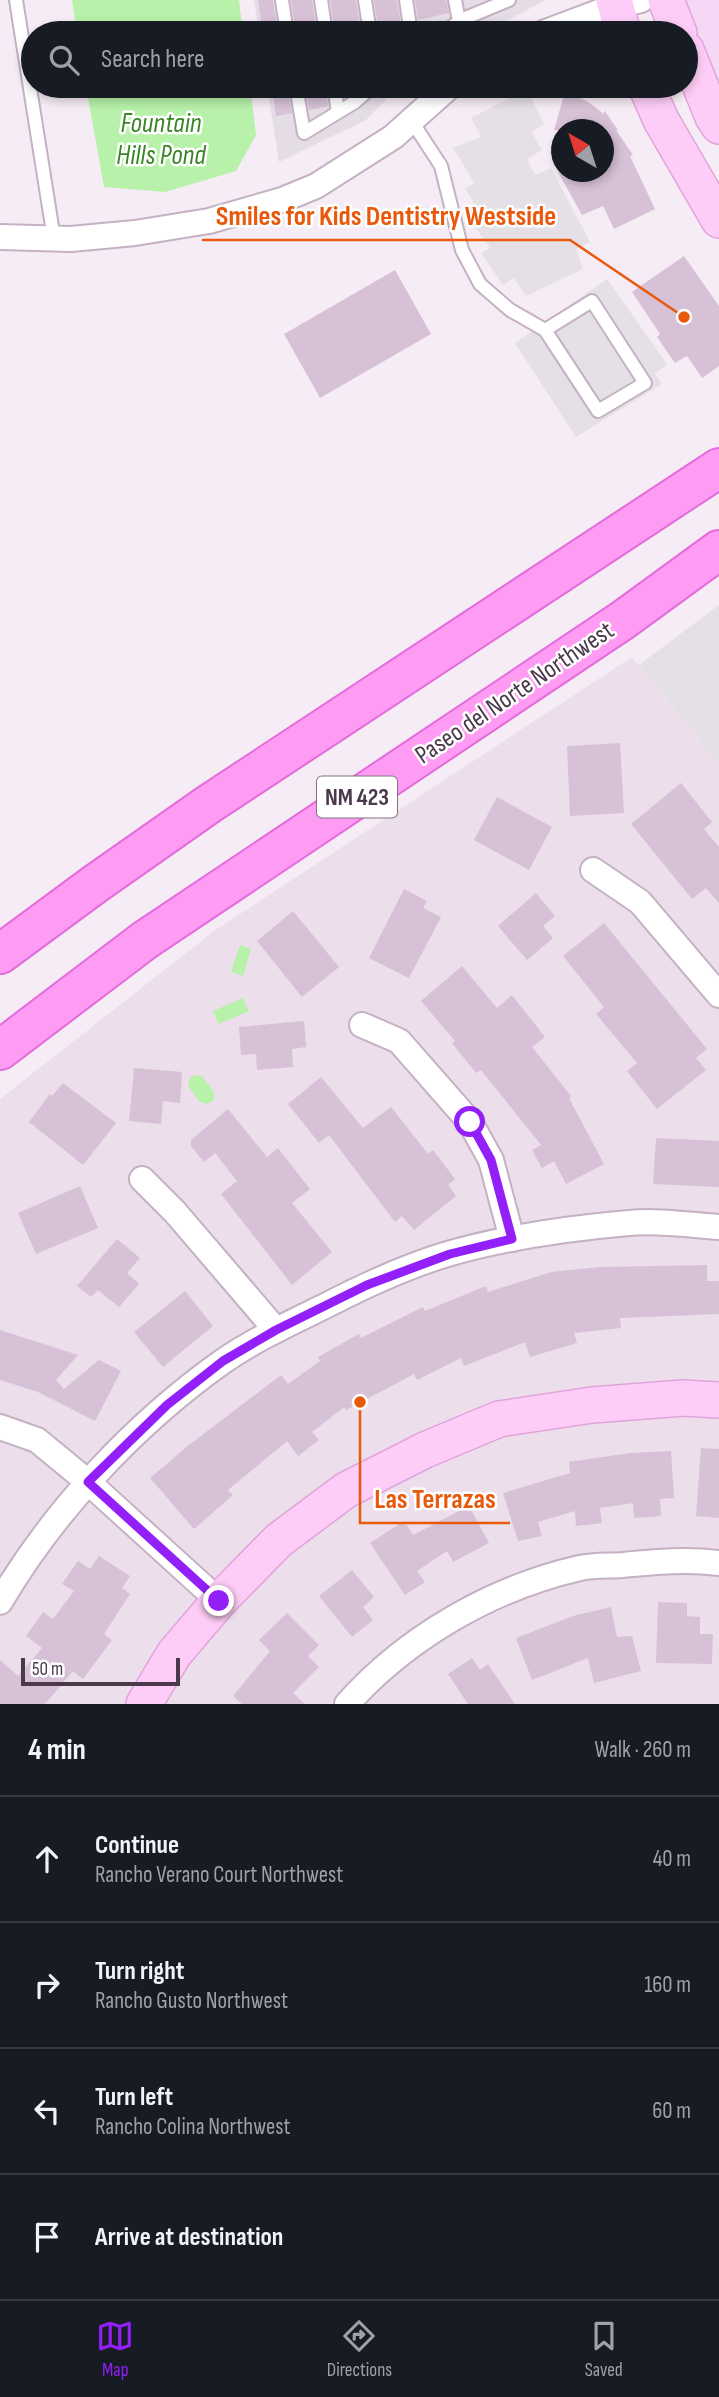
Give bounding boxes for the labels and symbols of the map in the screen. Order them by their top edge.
water label: Fountain Hills Pond [116,107,207,172]
north arrow [551,119,614,182]
callout: Smiles for Kids Dentistry Westside [202,191,570,240]
text: Smiles for Kids Dentistry Westside [216,200,556,233]
street label: Paseo del Norte Northwest [410,615,620,771]
road number: NM 423 [317,776,397,818]
route start [454,1106,485,1137]
callout: Las Terrazas [360,1474,510,1523]
text: Las Terrazas [374,1483,496,1516]
route end [203,1585,234,1616]
scale bar [21,1655,180,1687]

